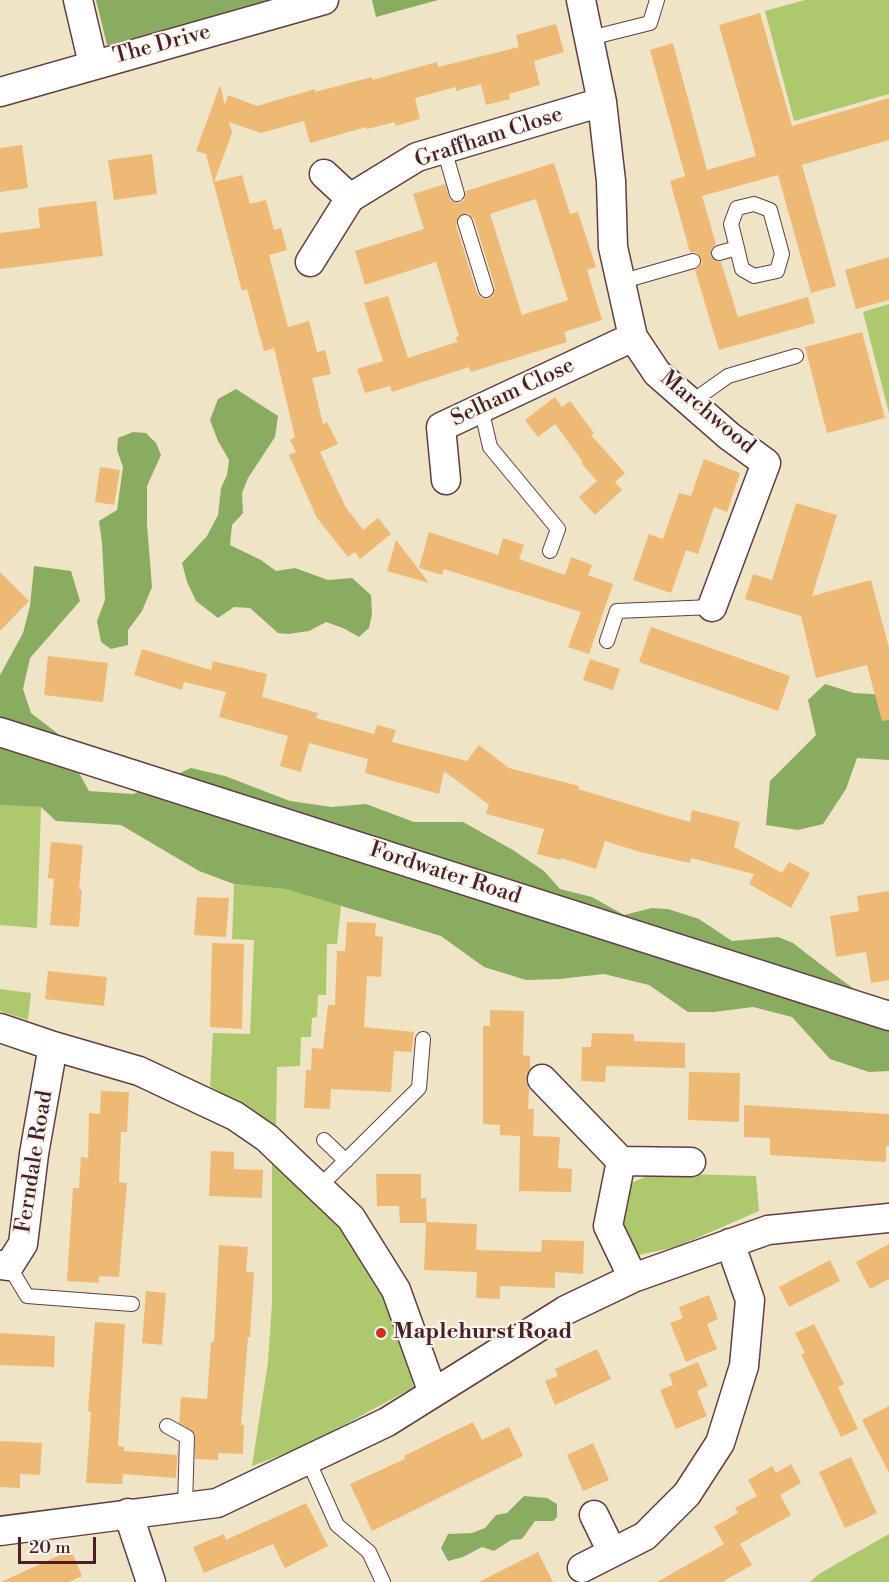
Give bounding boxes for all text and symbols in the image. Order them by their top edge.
street label: The Drive [110,19,214,71]
street label: Graffham Close [412,102,566,174]
street label: Selham Close [447,353,579,433]
street label: Marchwood [654,366,760,460]
street label: Fordwater Road [366,837,524,911]
street label: Ferndale Road [11,1089,59,1235]
place label: Maplehurst Road [393,1320,572,1346]
marker: Maplehurst Road [374,1326,388,1340]
scale bar [21,1525,99,1563]
text: 20 m [29,1536,71,1559]

